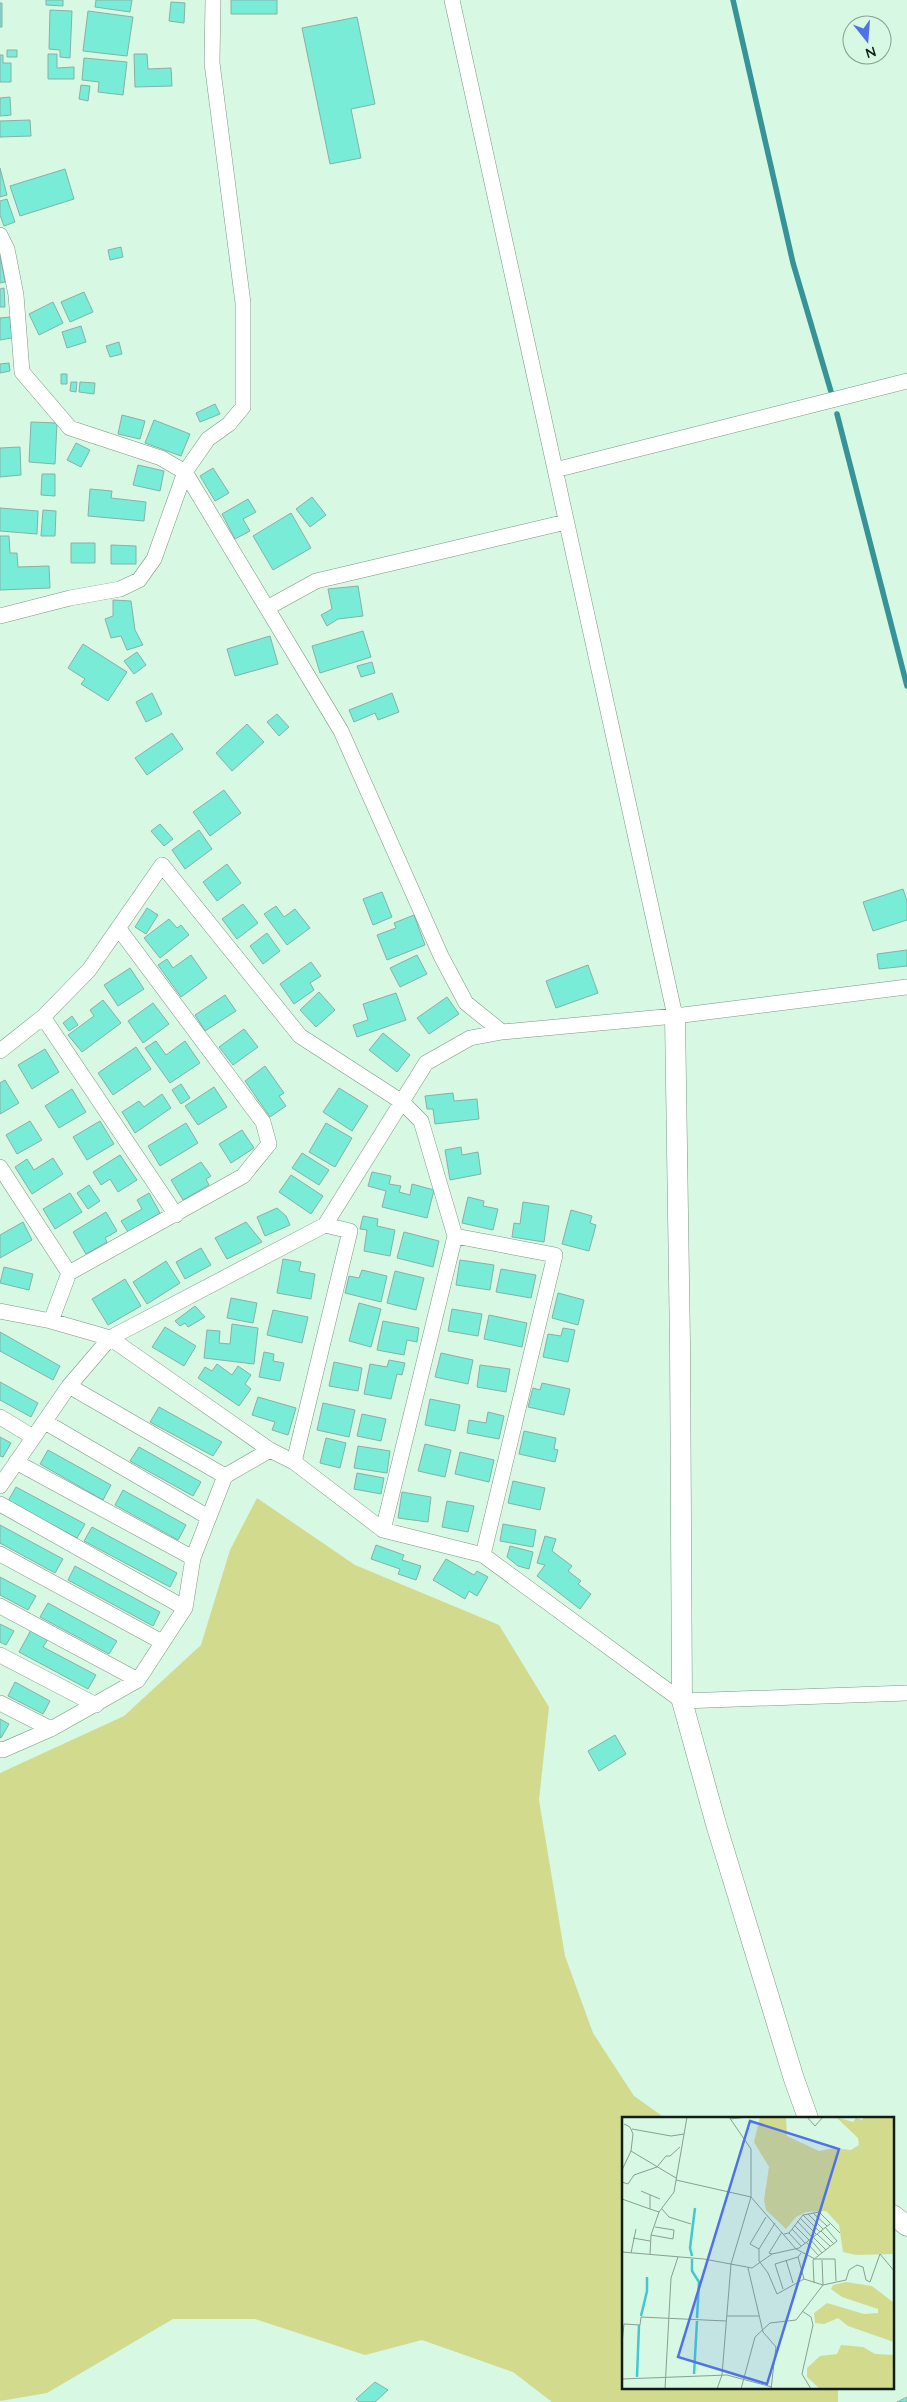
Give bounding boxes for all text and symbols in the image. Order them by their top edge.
north arrow [842,15,892,65]
text: N [863,42,878,63]
inset map [622,2117,894,2390]

